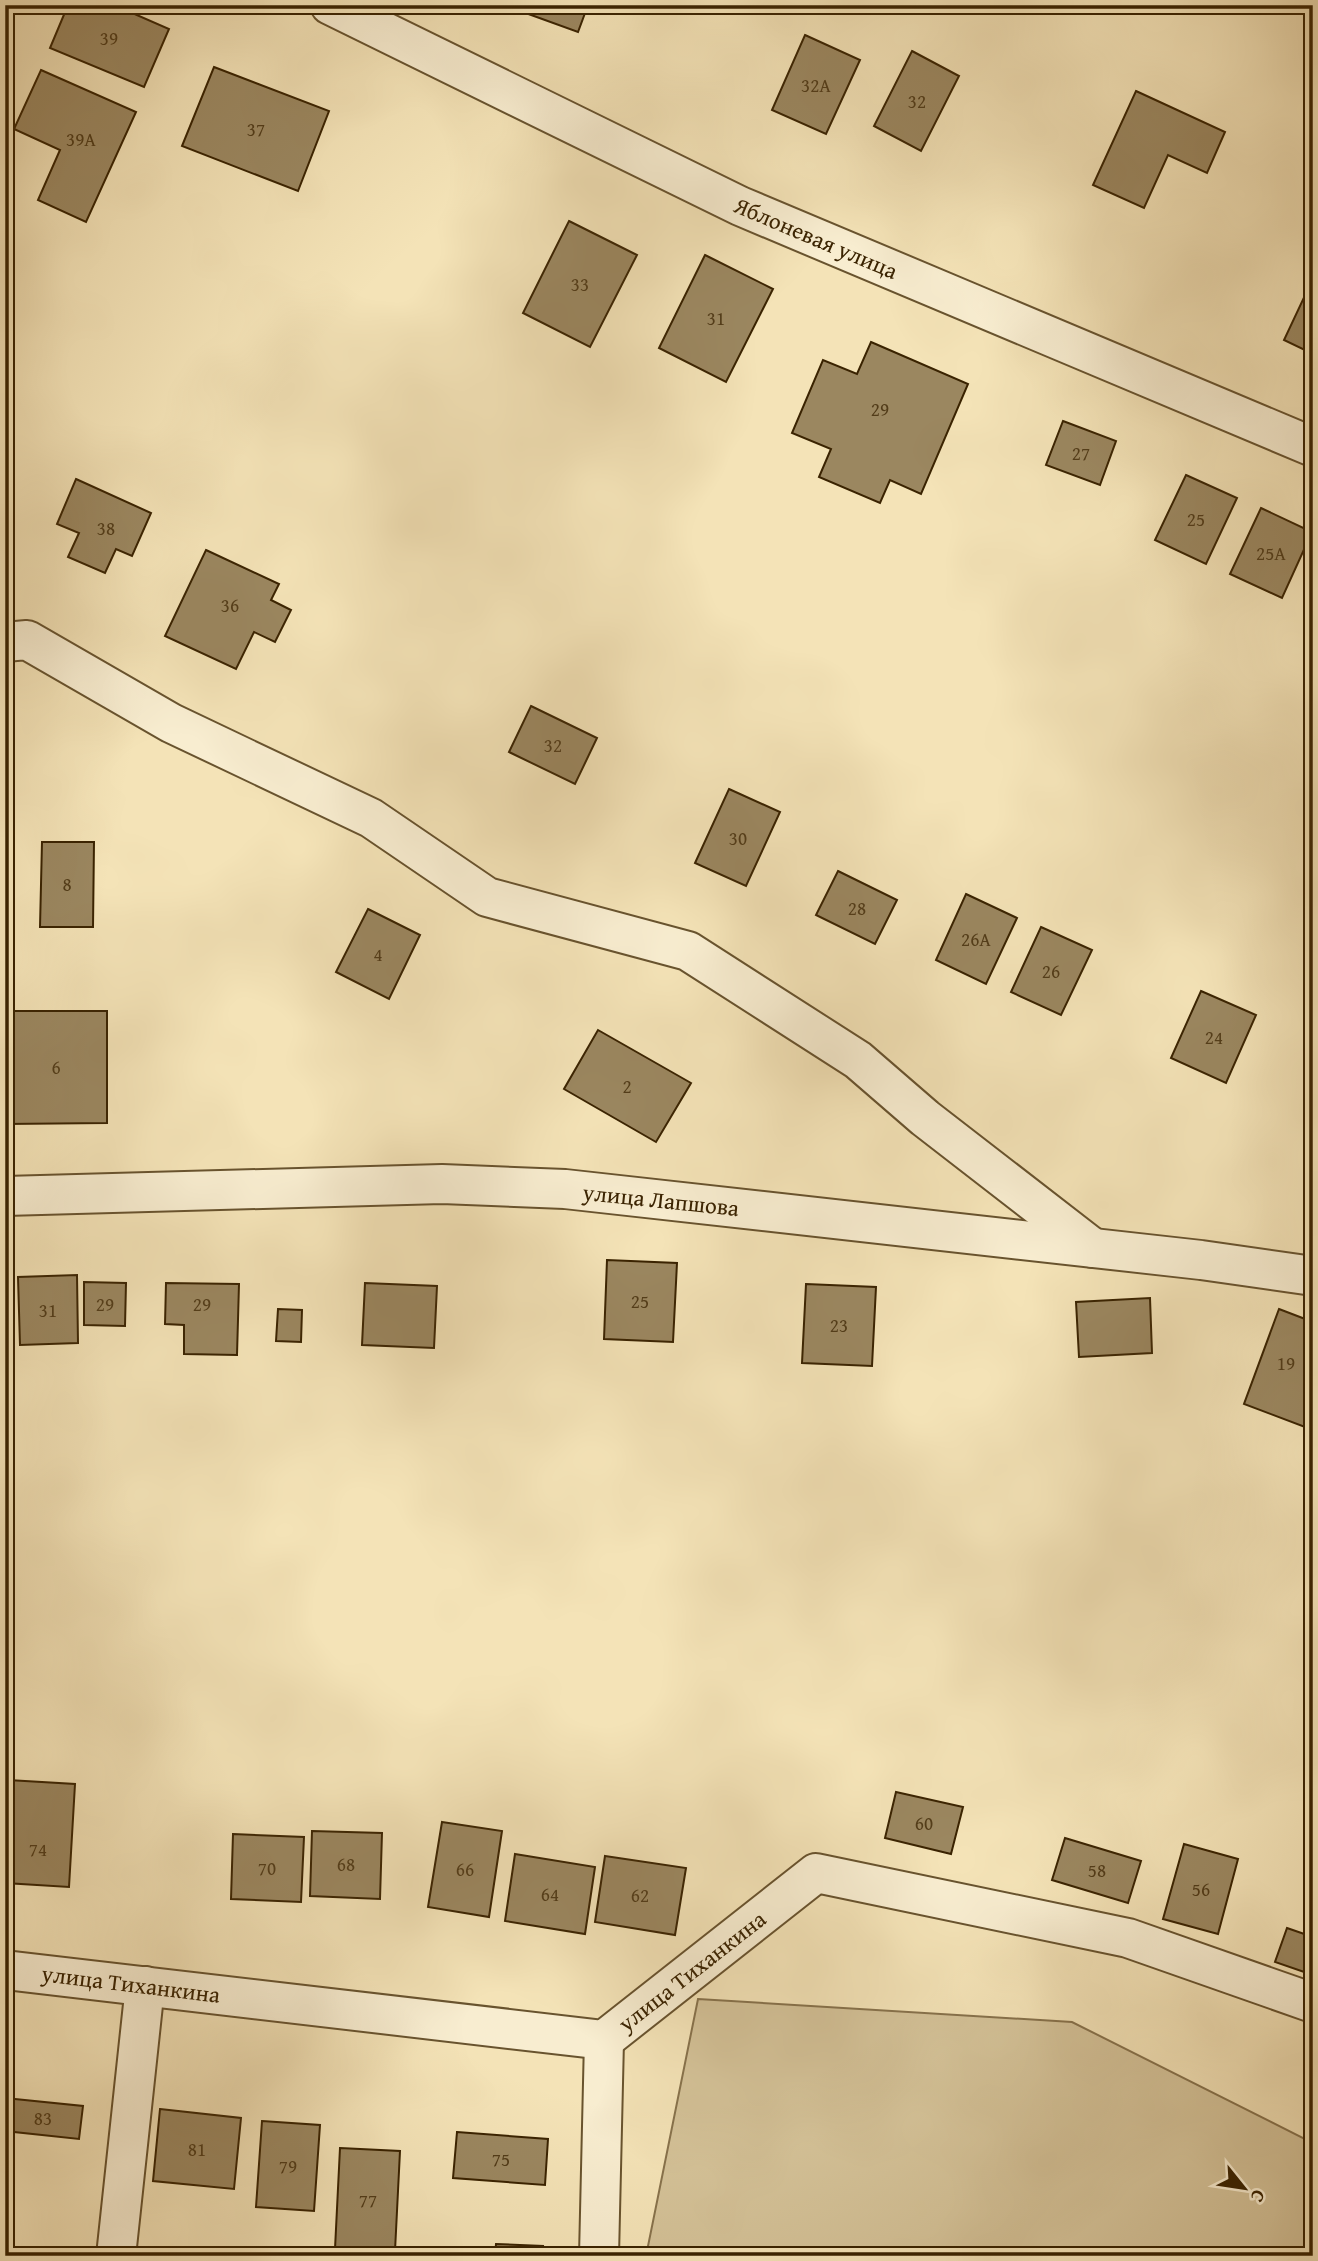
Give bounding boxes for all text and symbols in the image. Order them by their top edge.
house number: 39 [100,24,118,52]
house number: 32А [801,71,831,99]
house number: 32 [908,87,926,115]
house number: 37 [247,115,265,143]
house number: 39А [66,125,96,153]
street label: Яблоневая улица [728,188,903,287]
house number: 33 [571,270,589,298]
house number: 31 [707,304,725,332]
house number: 29 [871,395,889,423]
house number: 27 [1072,439,1090,467]
house number: 25 [1187,505,1205,533]
house number: 38 [97,514,115,542]
house number: 25А [1256,539,1286,567]
house number: 36 [221,591,239,619]
house number: 32 [544,731,562,759]
house number: 30 [729,824,747,852]
house number: 8 [62,870,72,898]
house number: 28 [848,894,866,922]
house number: 26А [961,925,991,953]
house number: 4 [373,940,383,968]
house number: 26 [1042,957,1060,985]
house number: 24 [1205,1023,1223,1051]
house number: 6 [51,1053,61,1081]
house number: 2 [622,1072,632,1100]
street label: улица Лапшова [580,1175,741,1224]
house number: 25 [631,1287,649,1315]
house number: 29 [96,1290,114,1318]
house number: 29 [193,1290,211,1318]
house number: 31 [39,1296,57,1324]
house number: 23 [830,1311,848,1339]
house number: 19 [1277,1349,1295,1377]
house number: 60 [915,1809,933,1837]
house number: 74 [29,1835,47,1863]
house number: 68 [337,1850,355,1878]
house number: 70 [258,1854,276,1882]
house number: 66 [456,1855,474,1883]
house number: 58 [1088,1856,1106,1884]
house number: 56 [1192,1875,1210,1903]
house number: 64 [541,1880,559,1908]
house number: 62 [631,1881,649,1909]
street label: улица Тиханкина [610,1902,773,2040]
street label: улица Тиханкина [39,1956,222,2011]
house number: 83 [34,2104,52,2132]
house number: 81 [188,2135,206,2163]
house number: 75 [492,2145,510,2173]
house number: 79 [279,2152,297,2180]
north arrow [1210,2152,1280,2222]
text: С [1244,2185,1274,2208]
house number: 77 [359,2186,377,2214]

